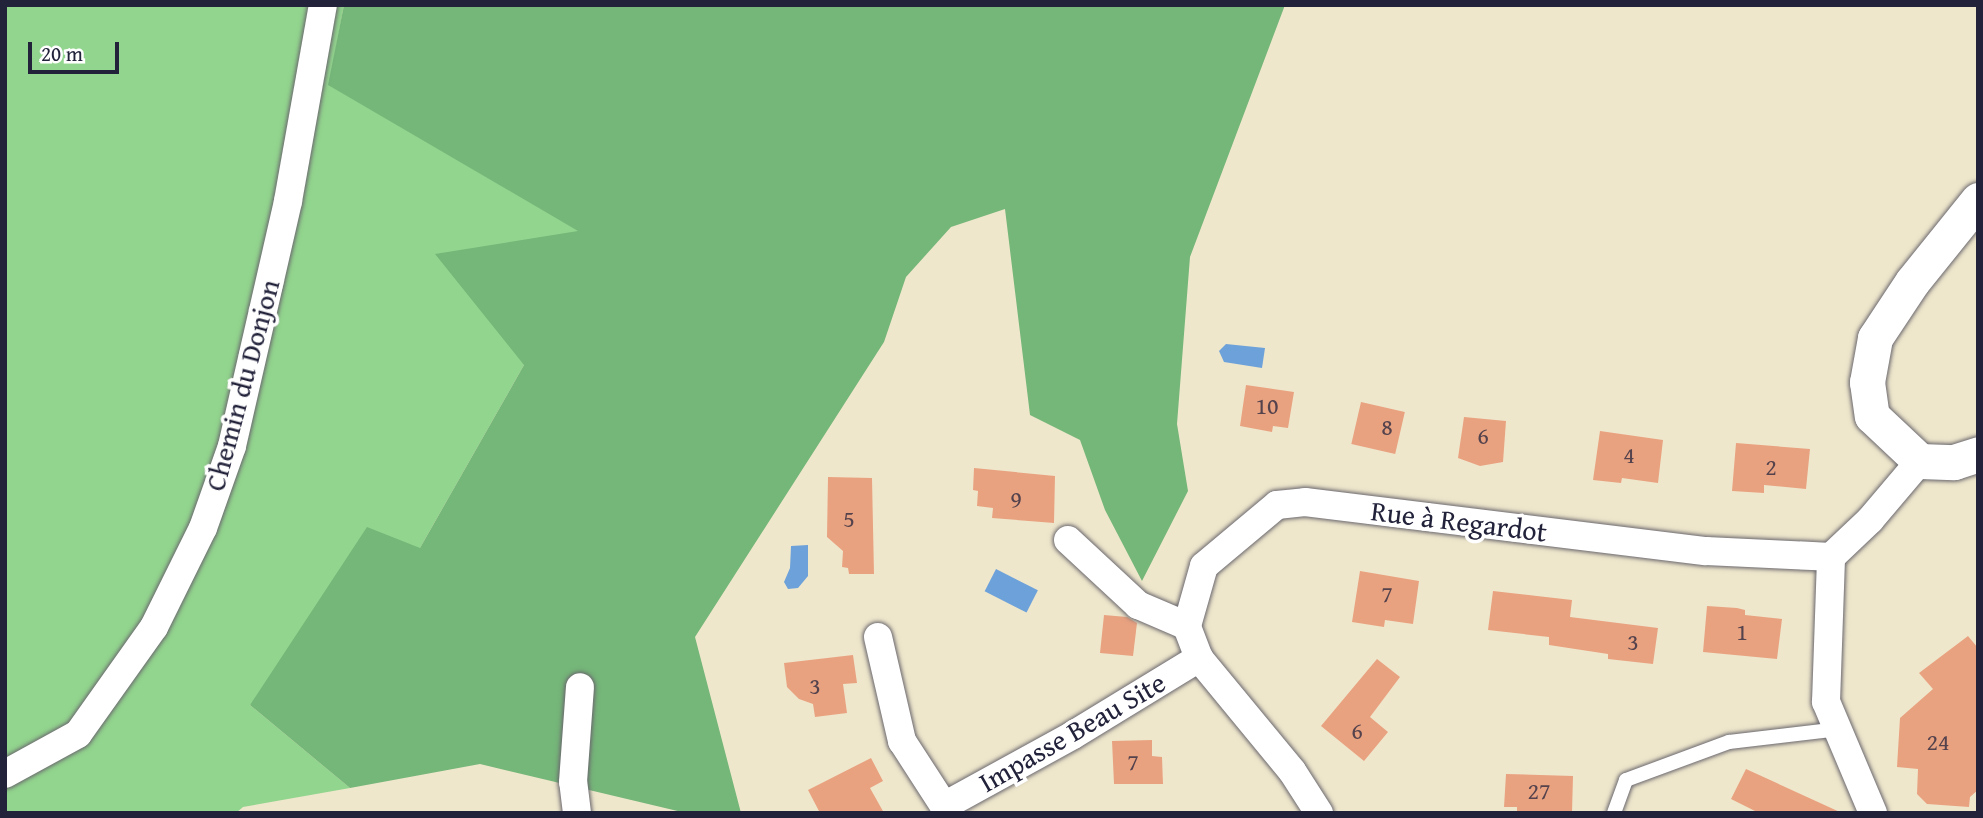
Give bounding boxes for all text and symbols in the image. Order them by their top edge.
scale bar [32,28,122,72]
text: 20 m [41,38,83,69]
street label: Chemin du Donjon [198,276,286,494]
house number: 10 [1255,392,1279,420]
house number: 8 [1381,413,1393,441]
house number: 6 [1477,422,1489,450]
house number: 4 [1623,441,1635,469]
house number: 2 [1765,453,1777,481]
house number: 9 [1010,485,1022,513]
street label: Rue à Regardot [1369,494,1549,548]
house number: 5 [843,505,855,533]
house number: 7 [1381,580,1393,608]
house number: 1 [1736,618,1748,646]
house number: 3 [1627,628,1639,656]
street label: Impasse Beau Site [973,665,1171,799]
house number: 3 [809,672,821,700]
house number: 6 [1351,717,1363,745]
house number: 24 [1926,728,1950,756]
house number: 7 [1127,748,1139,776]
house number: 27 [1527,777,1551,805]

